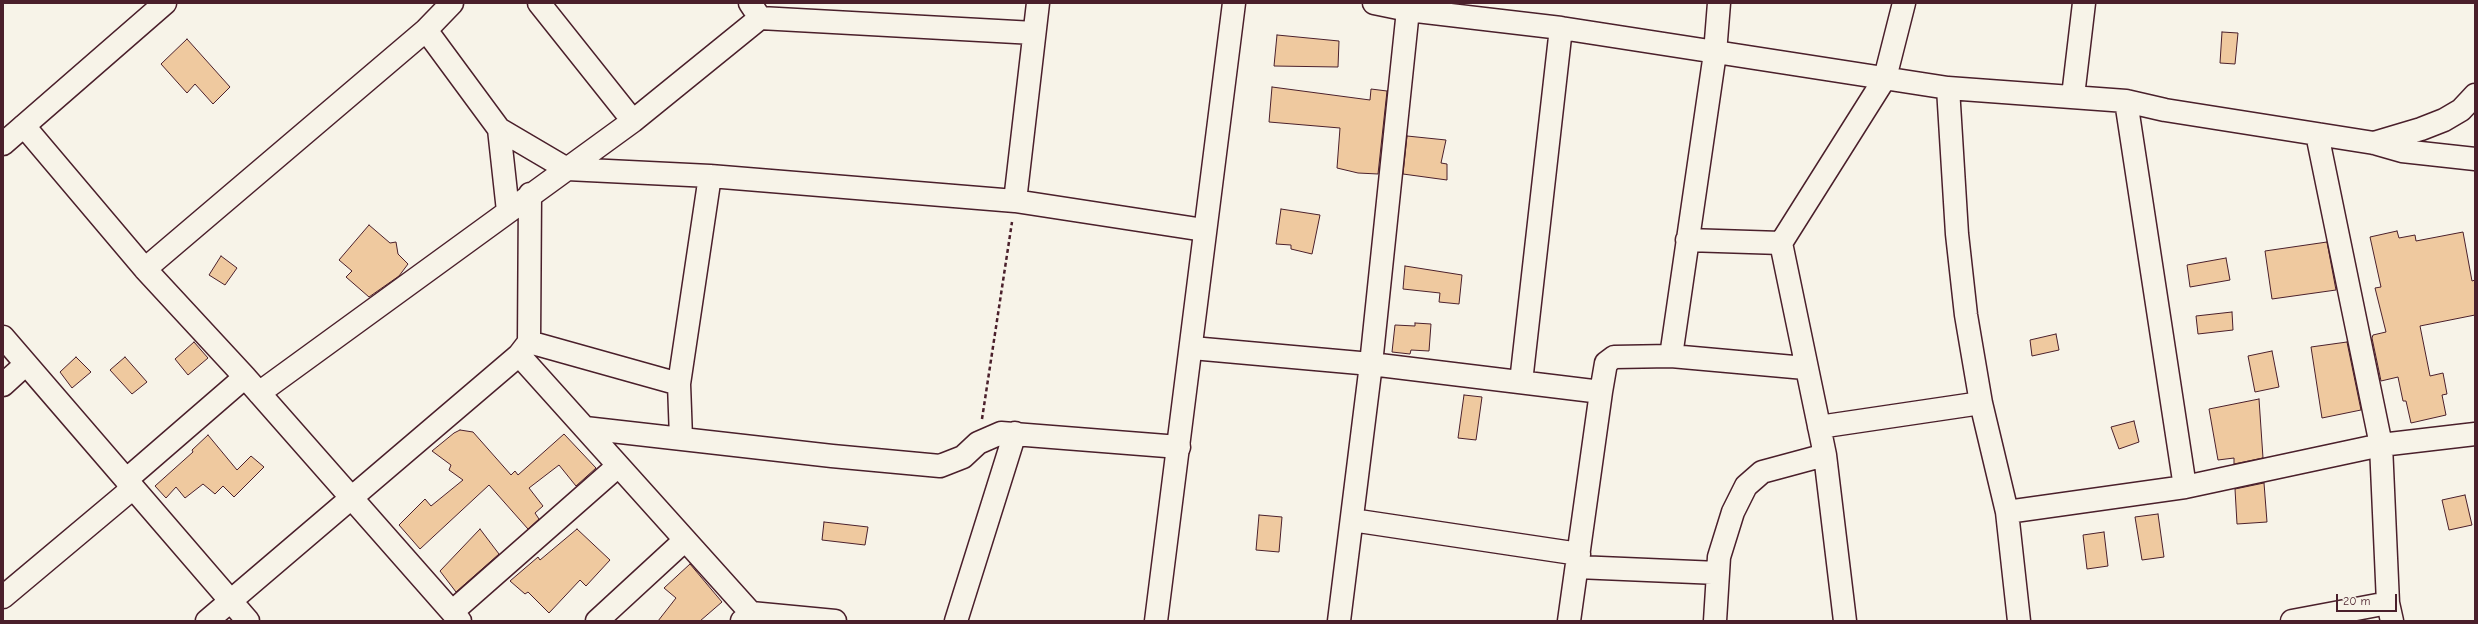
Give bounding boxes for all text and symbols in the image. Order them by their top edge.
scale bar [2338,586,2399,612]
text: 20 m [2343,594,2371,608]

